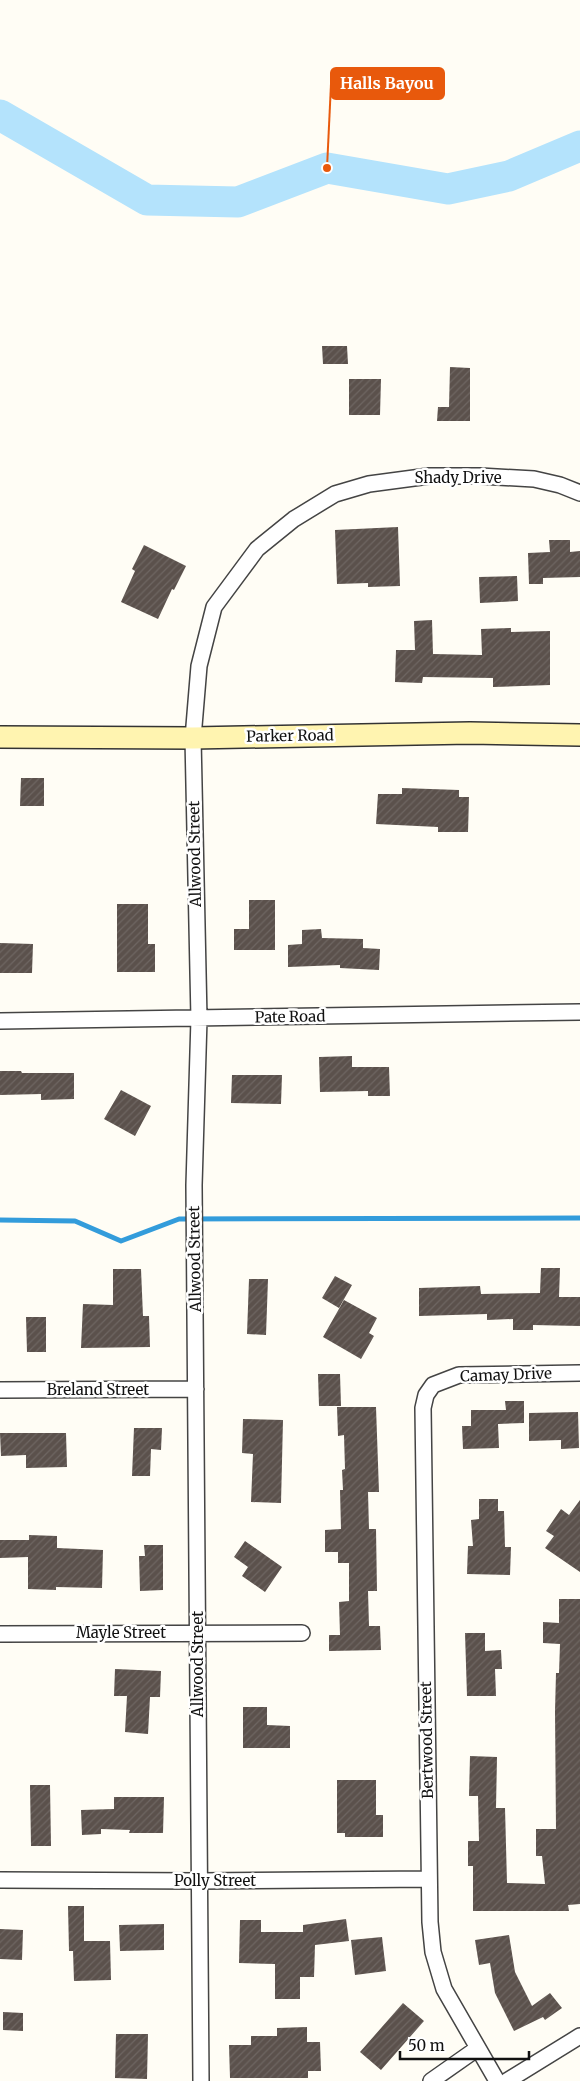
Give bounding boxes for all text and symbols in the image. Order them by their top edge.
callout: Halls Bayou [331,68,444,99]
text: Halls Bayou [340,73,434,93]
street label: Shady Drive [414,468,502,487]
street label: Parker Road [246,725,334,746]
street label: Allwood Street [184,801,205,908]
street label: Pate Road [254,1006,326,1027]
street label: Allwood Street [184,1206,205,1313]
street label: Camay Drive [460,1363,552,1386]
street label: Breland Street [47,1380,149,1399]
street label: Allwood Street [188,1611,207,1718]
street label: Mayle Street [76,1623,166,1642]
street label: Bertwood Street [416,1681,437,1799]
street label: Polly Street [174,1871,256,1890]
scale bar [400,2028,529,2060]
text: 50 m [408,2036,445,2055]

